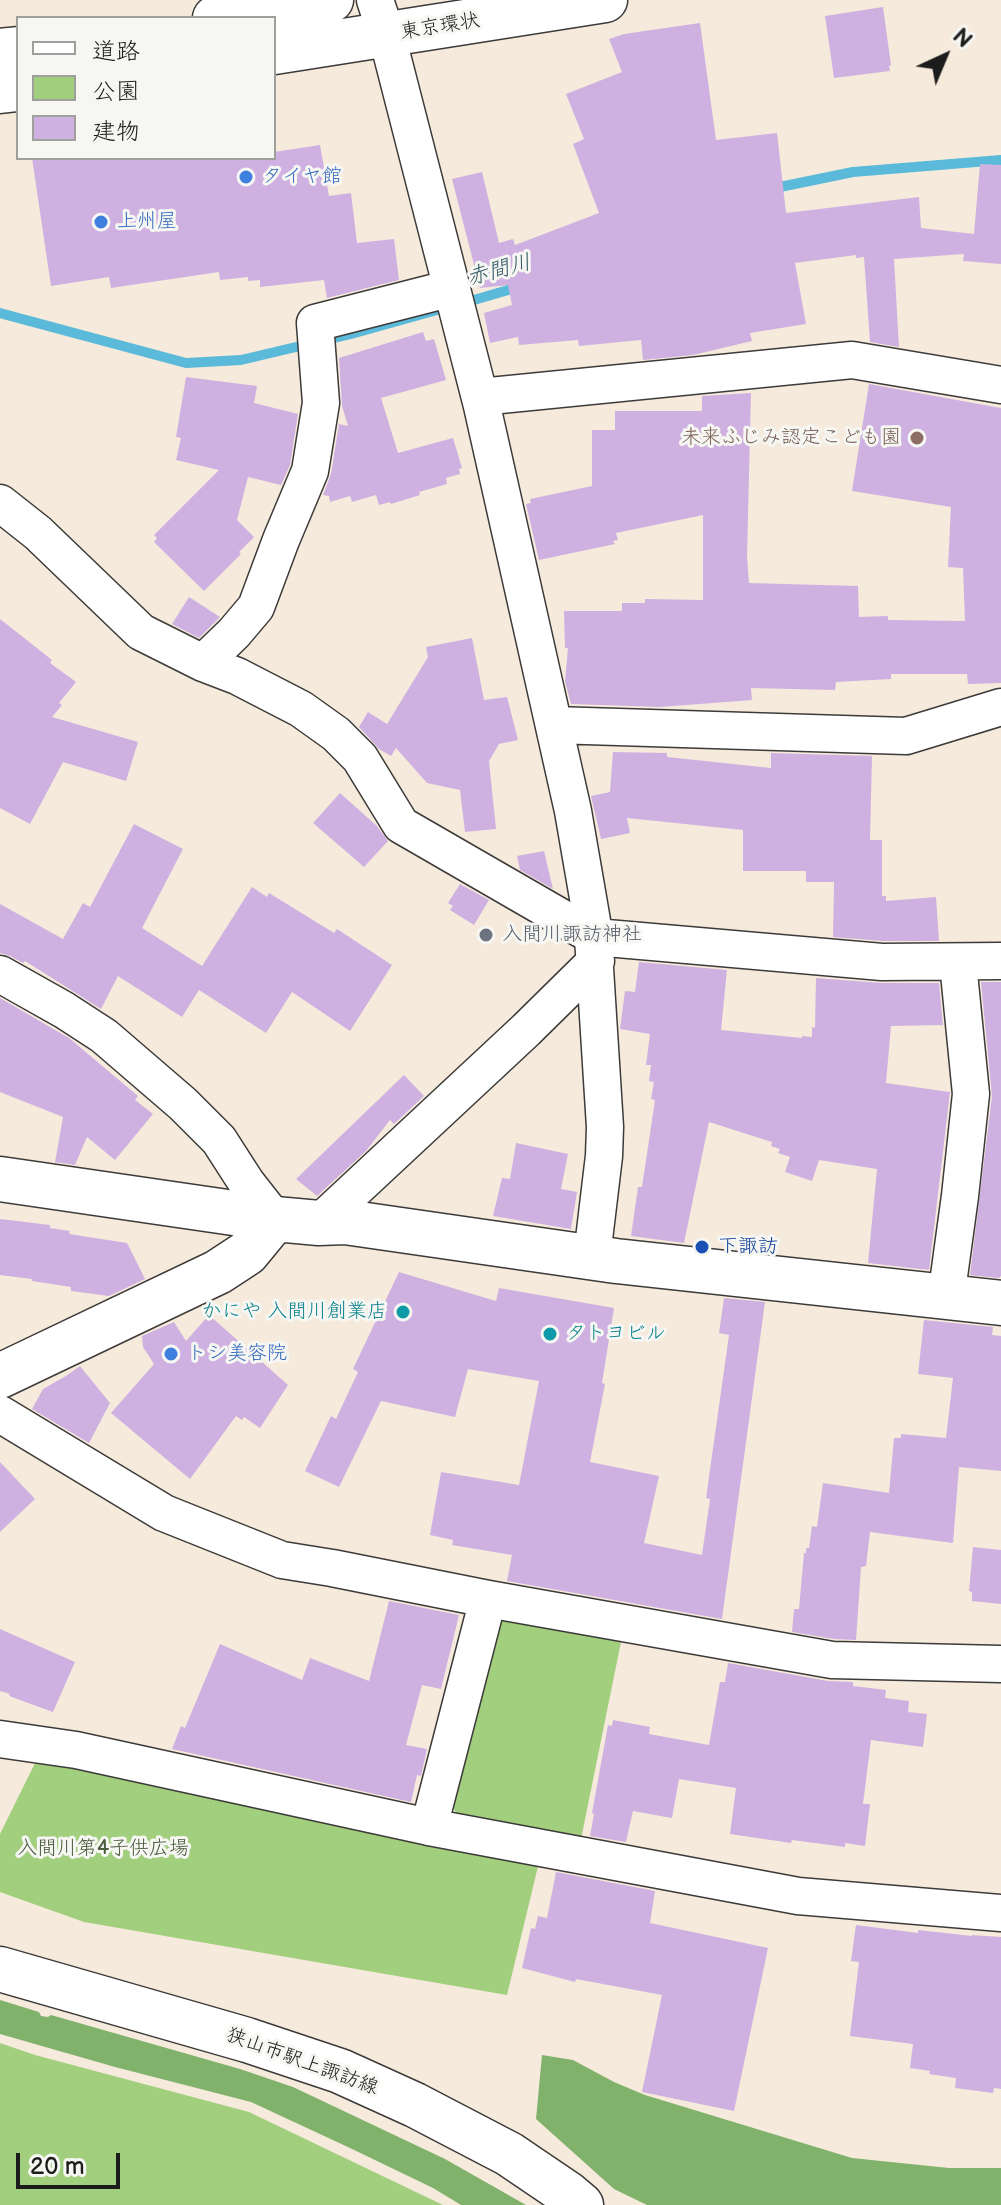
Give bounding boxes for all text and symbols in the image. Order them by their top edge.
street label: 東京環状 [399,9,481,45]
legend [16,16,276,160]
north arrow [905,16,985,96]
text: N [947,23,977,54]
text: 道路 [92,37,140,66]
text: 公園 [92,77,140,106]
text: 建物 [92,117,140,146]
place label: タイヤ館 [262,165,342,189]
marker: タイヤ館 [237,168,255,186]
place label: 上州屋 [117,210,177,234]
marker: 上州屋 [92,213,110,231]
water label: 赤間川 [464,250,534,292]
place label: 未来ふじみ認定こども園 [681,426,901,450]
marker: 未来ふじみ認定こども園 [908,429,926,447]
place label: 入間川諏訪神社 [502,923,642,947]
marker: 入間川諏訪神社 [477,926,495,944]
place label: 下諏訪 [718,1235,778,1259]
marker: 下諏訪 [693,1238,711,1256]
place label: かにや 入間川創業店 [202,1300,387,1324]
marker: かにや 入間川創業店 [394,1303,412,1321]
place label: タトヨビル [566,1322,666,1346]
marker: タトヨビル [541,1325,559,1343]
place label: トシ美容院 [187,1342,287,1366]
marker: トシ美容院 [162,1345,180,1363]
park label: 入間川第4子供広場 [17,1837,189,1861]
street label: 狭山市駅上諏訪線 [223,2023,381,2101]
scale bar [20,2137,124,2187]
text: 20 m [30,2152,85,2181]

